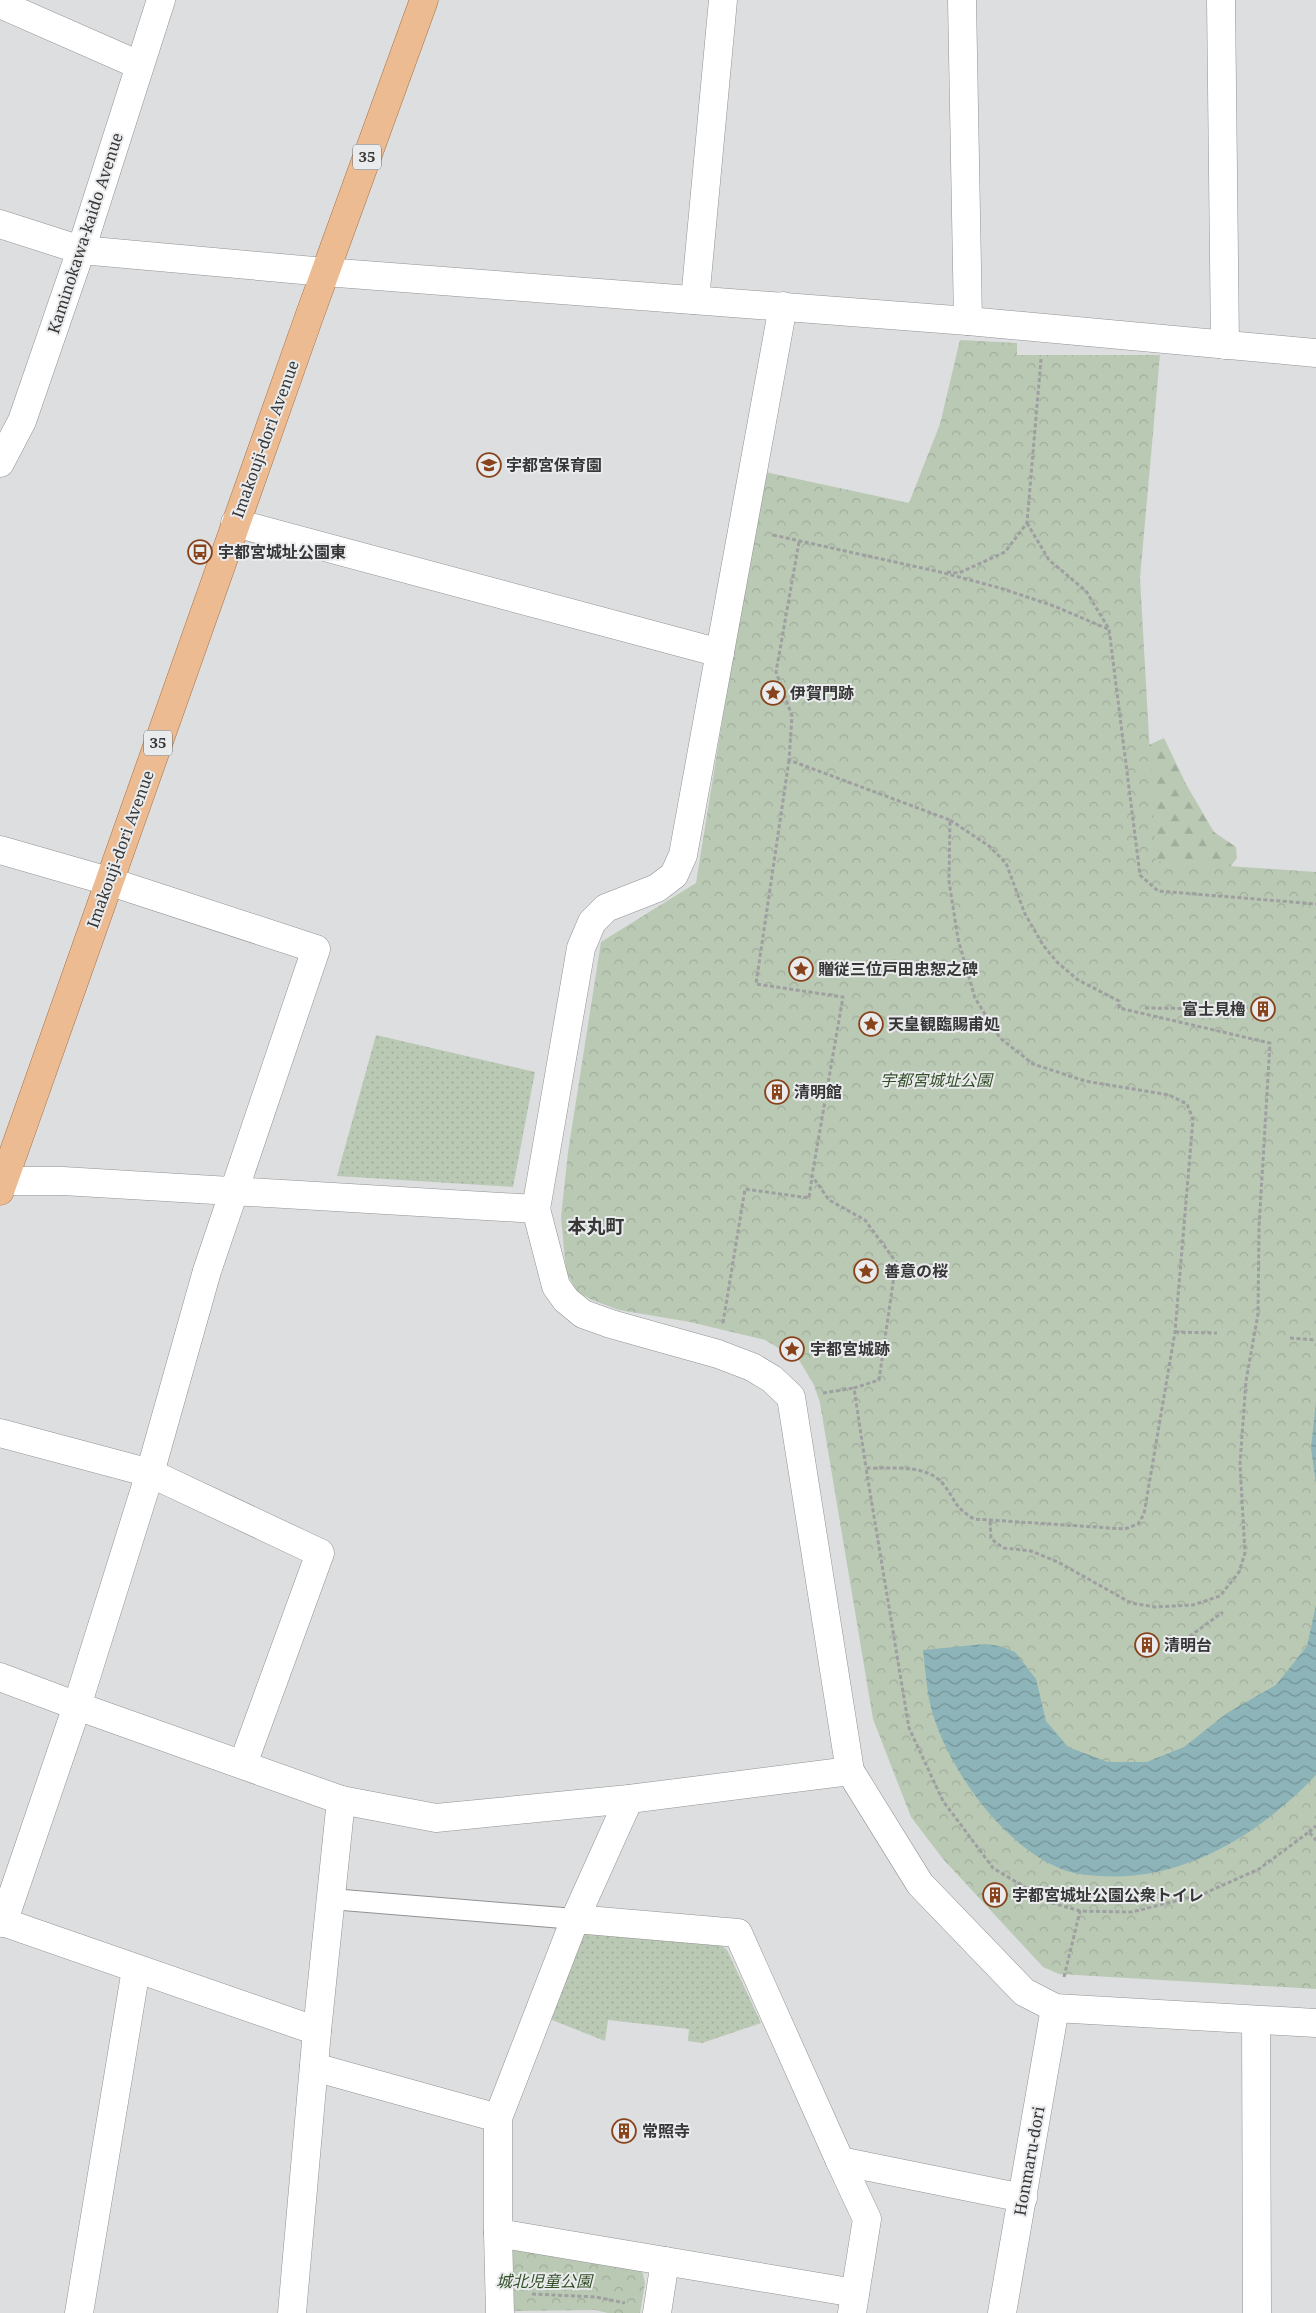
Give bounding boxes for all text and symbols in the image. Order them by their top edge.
street label: Kaminokawa-kaido Avenue [42,130,128,336]
road number: 35 [353,144,381,170]
street label: Imakouji-dori Avenue [226,357,304,521]
school or university icon: 宇都宮保育園 [476,452,502,478]
place label: 宇都宮保育園 [506,454,602,476]
bus stop icon: 宇都宮城址公園東 [187,539,213,565]
place label: 宇都宮城址公園東 [218,541,346,563]
place icon: 伊賀門跡 [760,680,786,706]
place label: 伊賀門跡 [789,682,854,704]
road number: 35 [144,730,172,756]
street label: Imakouji-dori Avenue [81,767,159,931]
place icon: 贈従三位戸田忠恕之碑 [788,956,814,982]
place label: 贈従三位戸田忠恕之碑 [818,958,978,980]
building icon: 富士見櫓 [1250,996,1276,1022]
place label: 富士見櫓 [1182,998,1246,1020]
place icon: 天皇観臨賜甫処 [858,1011,884,1037]
place label: 天皇観臨賜甫処 [888,1013,1000,1035]
park label: 宇都宮城址公園 [880,1069,994,1091]
building icon: 清明館 [764,1079,790,1105]
place label: 清明館 [794,1081,842,1103]
district label: 本丸町 [567,1213,625,1239]
place icon: 善意の桜 [853,1258,879,1284]
place label: 善意の桜 [884,1260,948,1282]
place icon: 宇都宮城跡 [779,1336,805,1362]
place label: 宇都宮城跡 [810,1338,890,1360]
building icon: 清明台 [1134,1632,1160,1658]
place label: 清明台 [1164,1634,1212,1656]
building icon: 宇都宮城址公園公衆トイレ [982,1882,1008,1908]
place label: 宇都宮城址公園公衆トイレ [1012,1884,1204,1906]
street label: Honmaru-dori [1009,2105,1049,2217]
building icon: 常照寺 [611,2118,637,2144]
place label: 常照寺 [642,2120,690,2142]
park label: 城北児童公園 [496,2270,594,2292]

